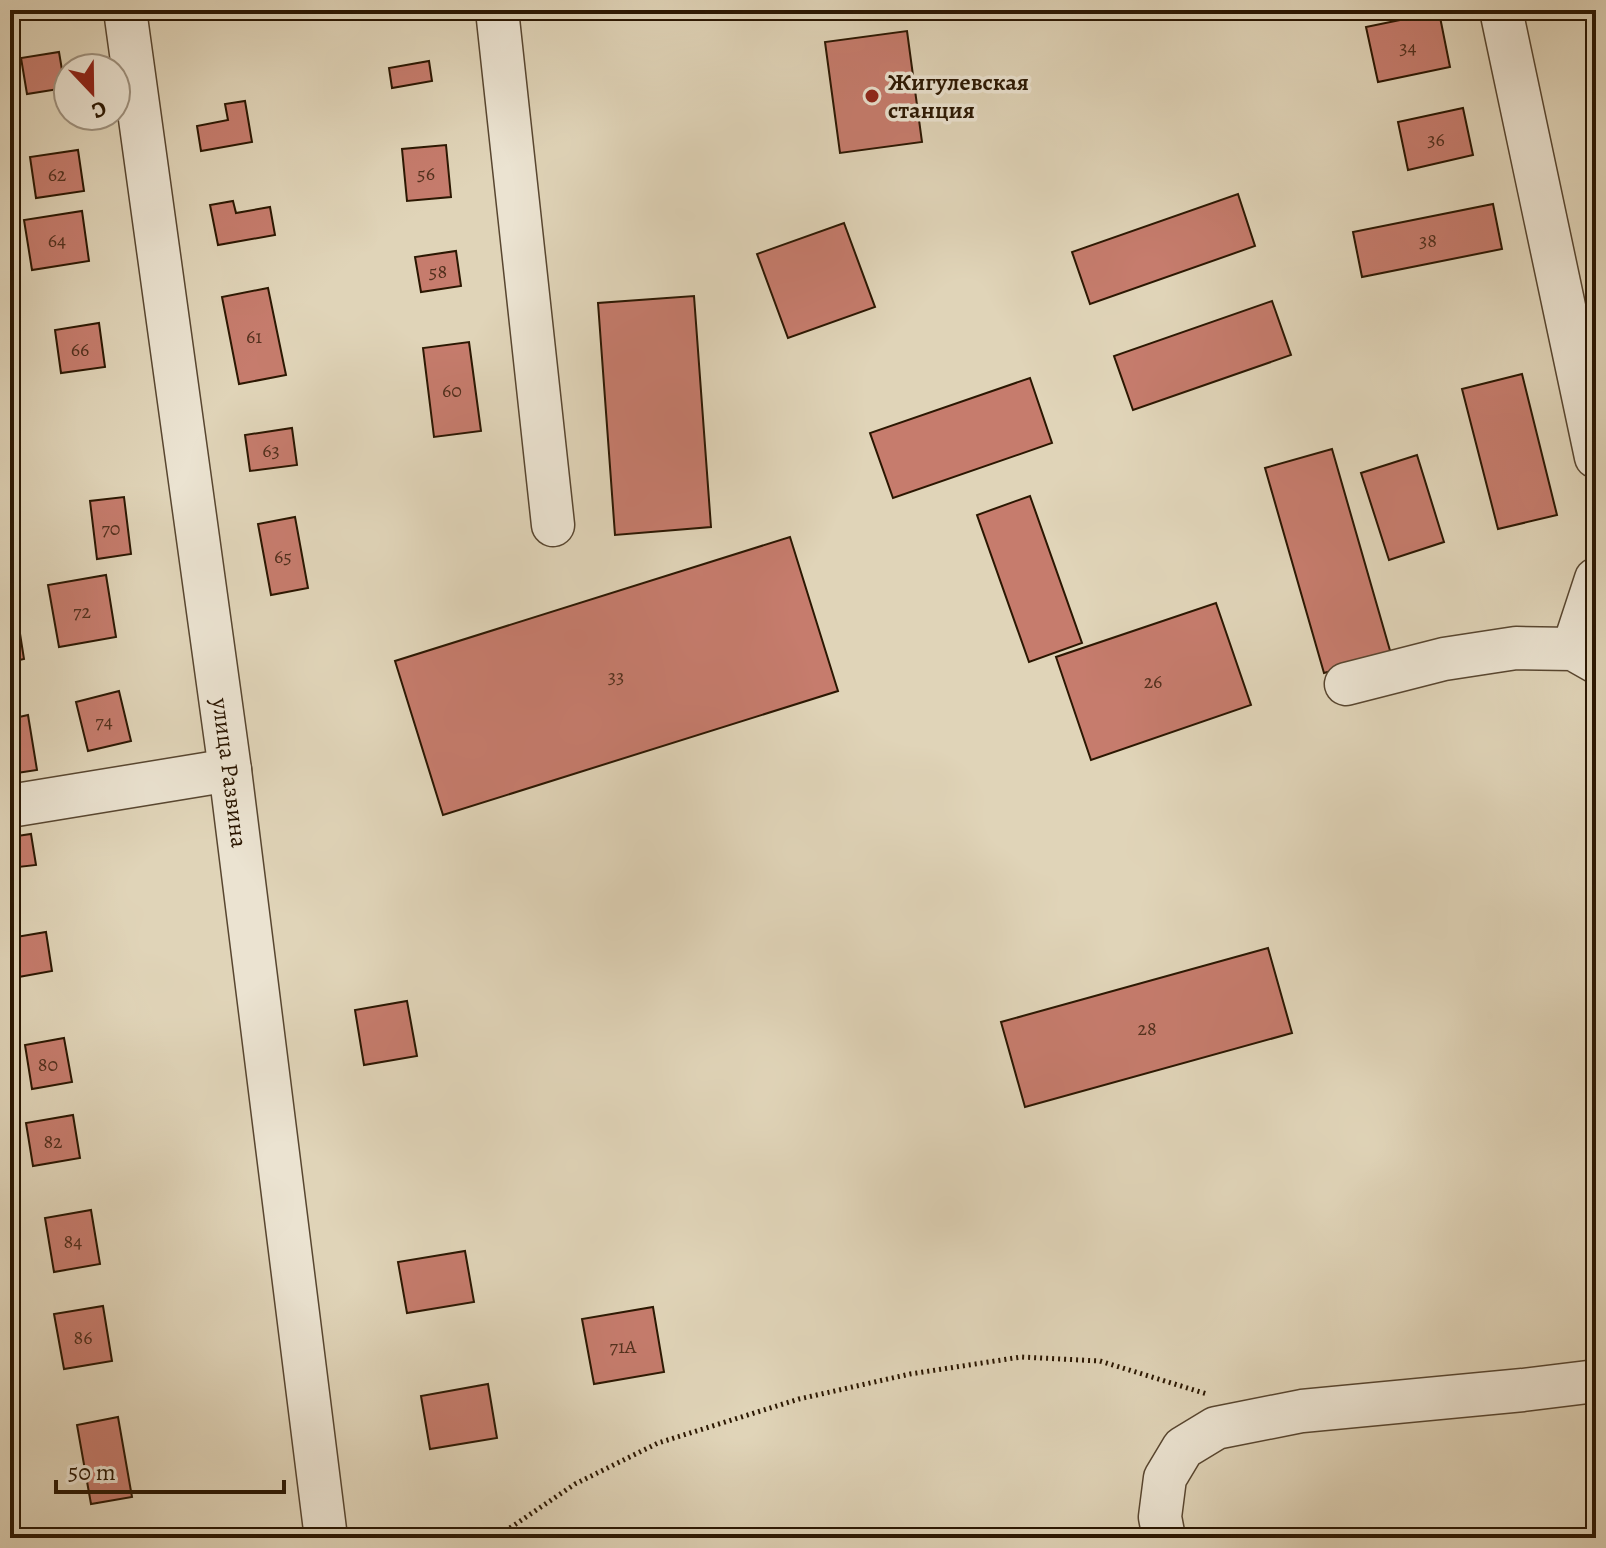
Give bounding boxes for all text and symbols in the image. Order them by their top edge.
house number: 34 [1399,34,1417,61]
north arrow [52,52,132,132]
place label: Жигулевская станция [888,66,1029,126]
marker: Жигулевская станция [863,87,881,105]
text: С [87,93,111,126]
house number: 36 [1427,126,1445,153]
house number: 56 [417,160,435,187]
house number: 62 [48,161,67,188]
house number: 64 [48,227,66,254]
house number: 38 [1419,227,1437,254]
house number: 58 [429,258,447,285]
house number: 61 [246,323,262,350]
house number: 66 [71,336,89,363]
house number: 60 [442,377,462,404]
house number: 63 [262,437,280,464]
house number: 70 [101,515,121,542]
house number: 65 [274,543,292,570]
house number: 72 [73,598,91,625]
house number: 33 [608,663,624,690]
house number: 26 [1144,668,1162,695]
street label: улица Развина [204,695,256,850]
house number: 74 [95,708,113,735]
house number: 28 [1137,1015,1157,1042]
house number: 80 [38,1051,58,1078]
house number: 82 [43,1128,63,1155]
house number: 84 [64,1228,82,1255]
house number: 86 [74,1324,92,1351]
house number: 71А [610,1333,637,1360]
scale bar [56,1444,284,1494]
text: 50 m [68,1456,116,1488]

